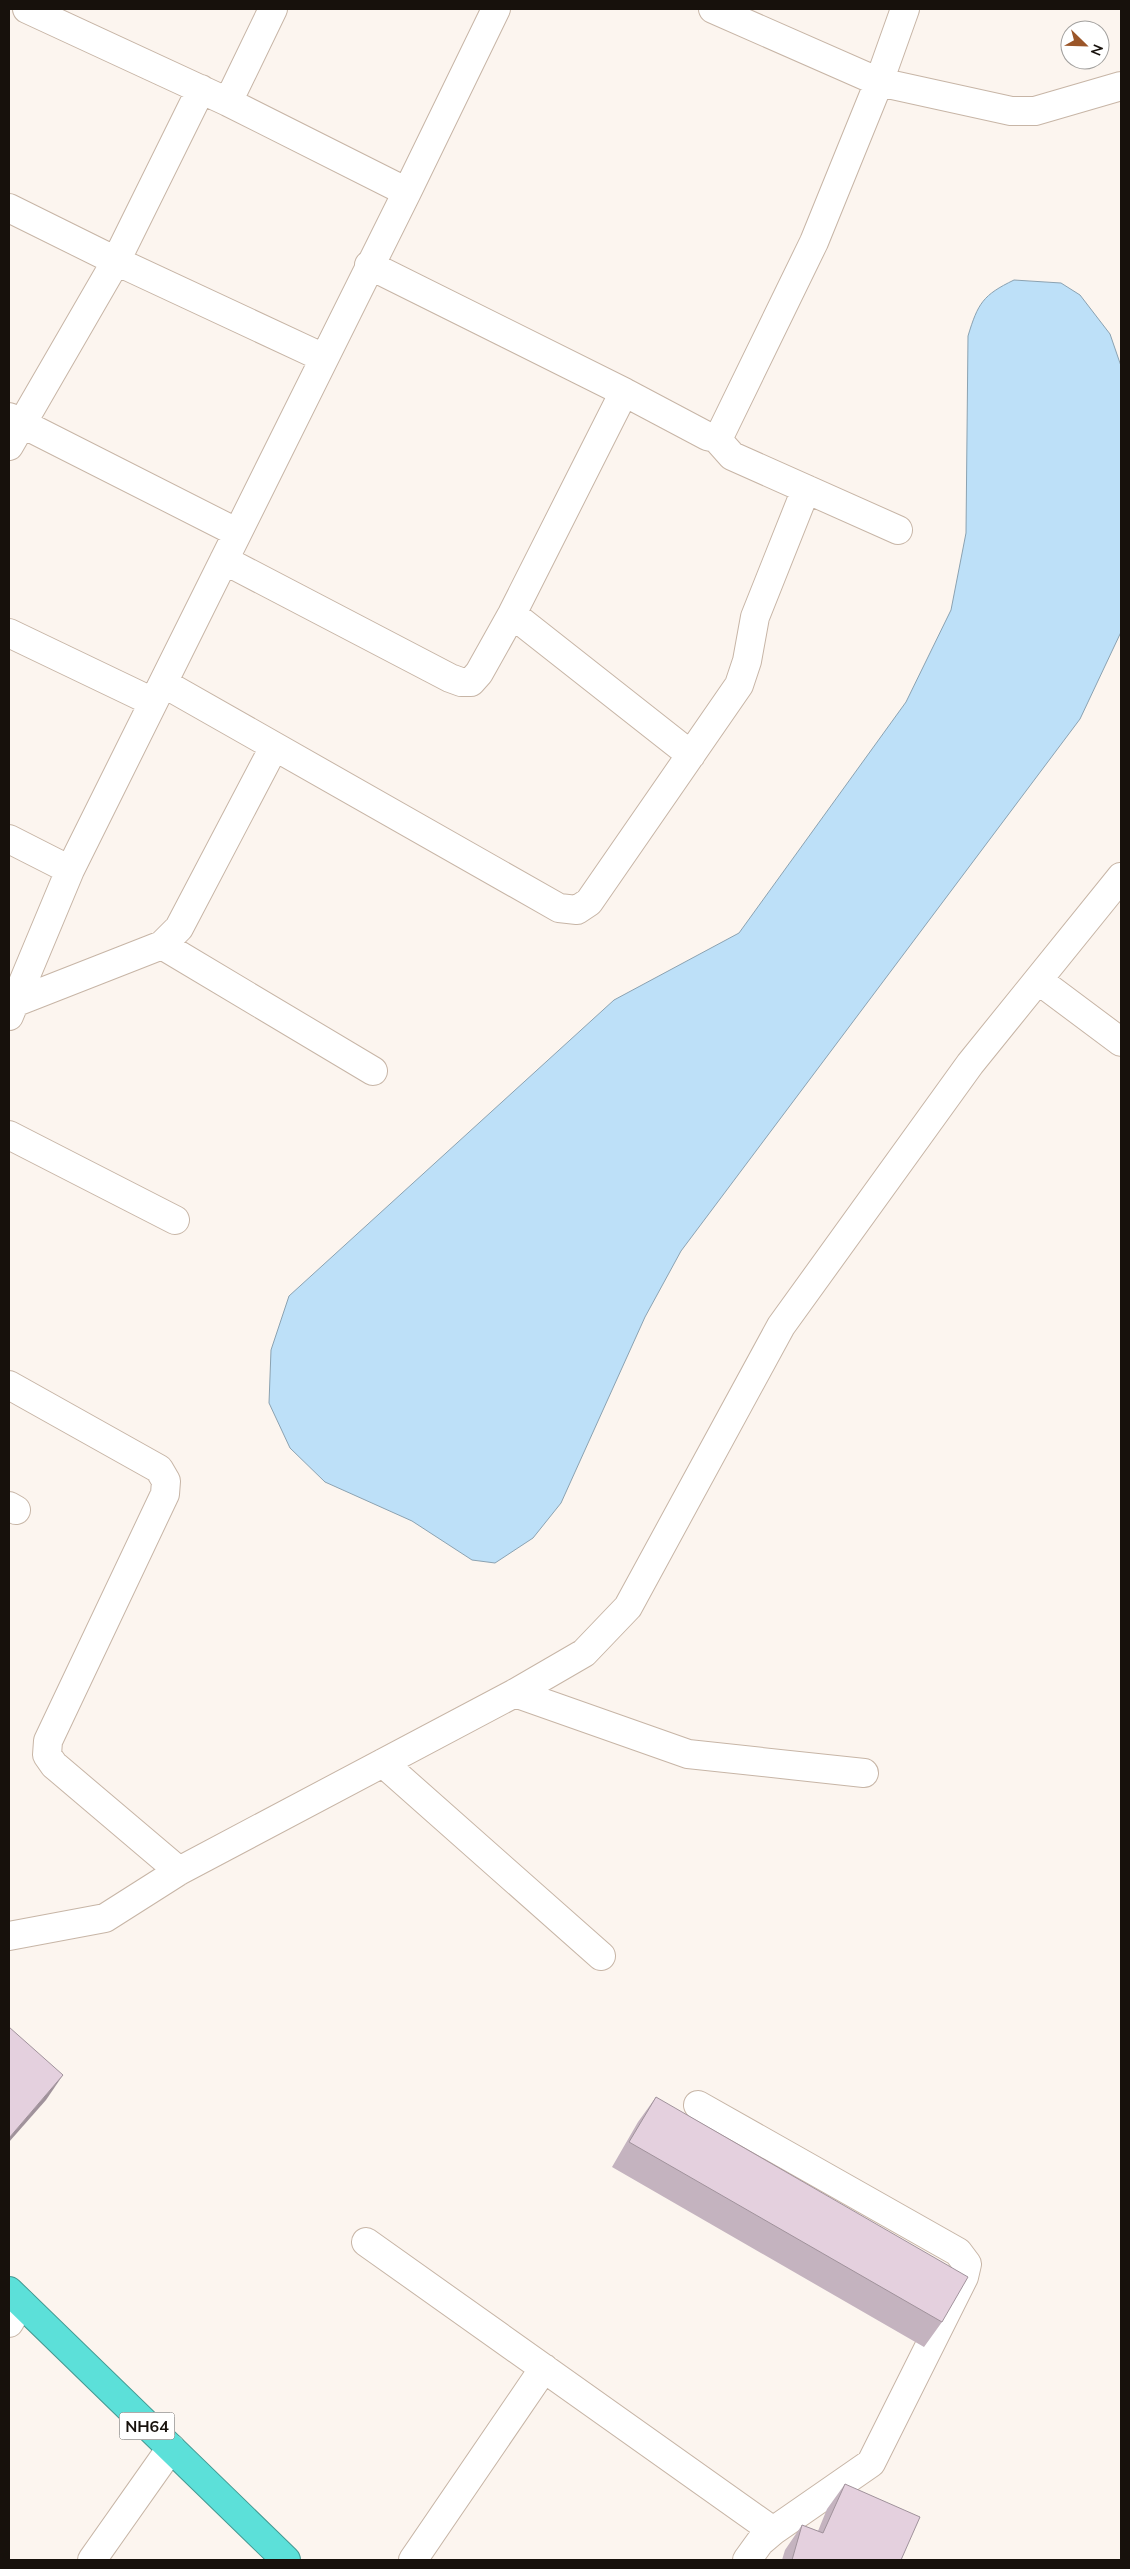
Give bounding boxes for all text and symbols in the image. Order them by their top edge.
north arrow [1060,20,1110,70]
text: N [1087,42,1107,58]
road number: NH64 [120,2412,174,2440]

